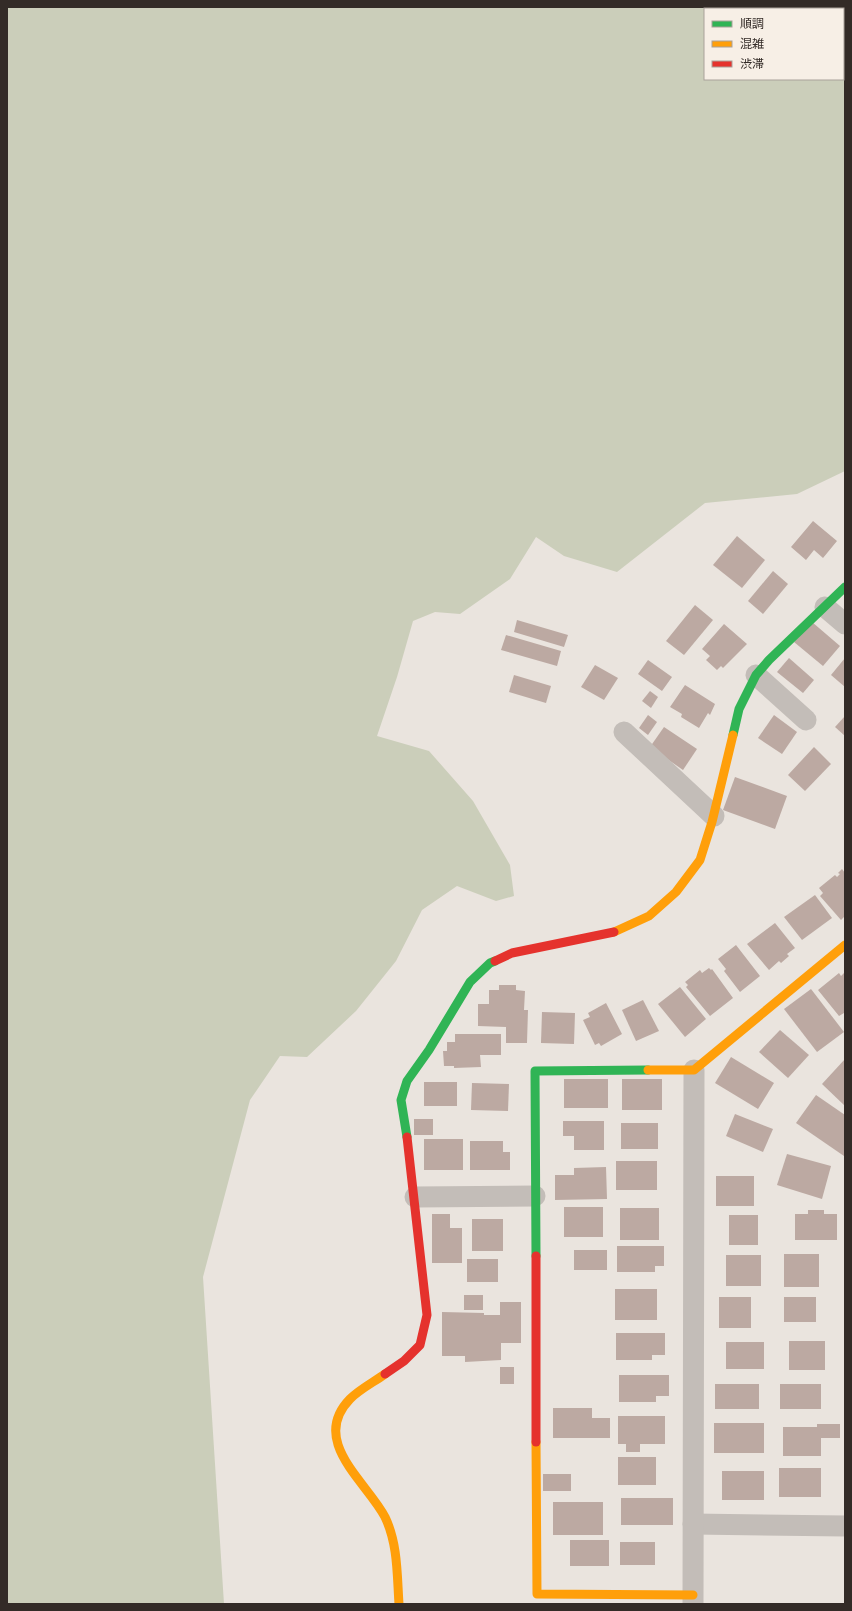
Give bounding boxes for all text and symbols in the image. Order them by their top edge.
legend [704,8,844,80]
text: 順調 [740,16,764,31]
text: 混雑 [740,36,764,51]
text: 渋滞 [740,56,764,71]

